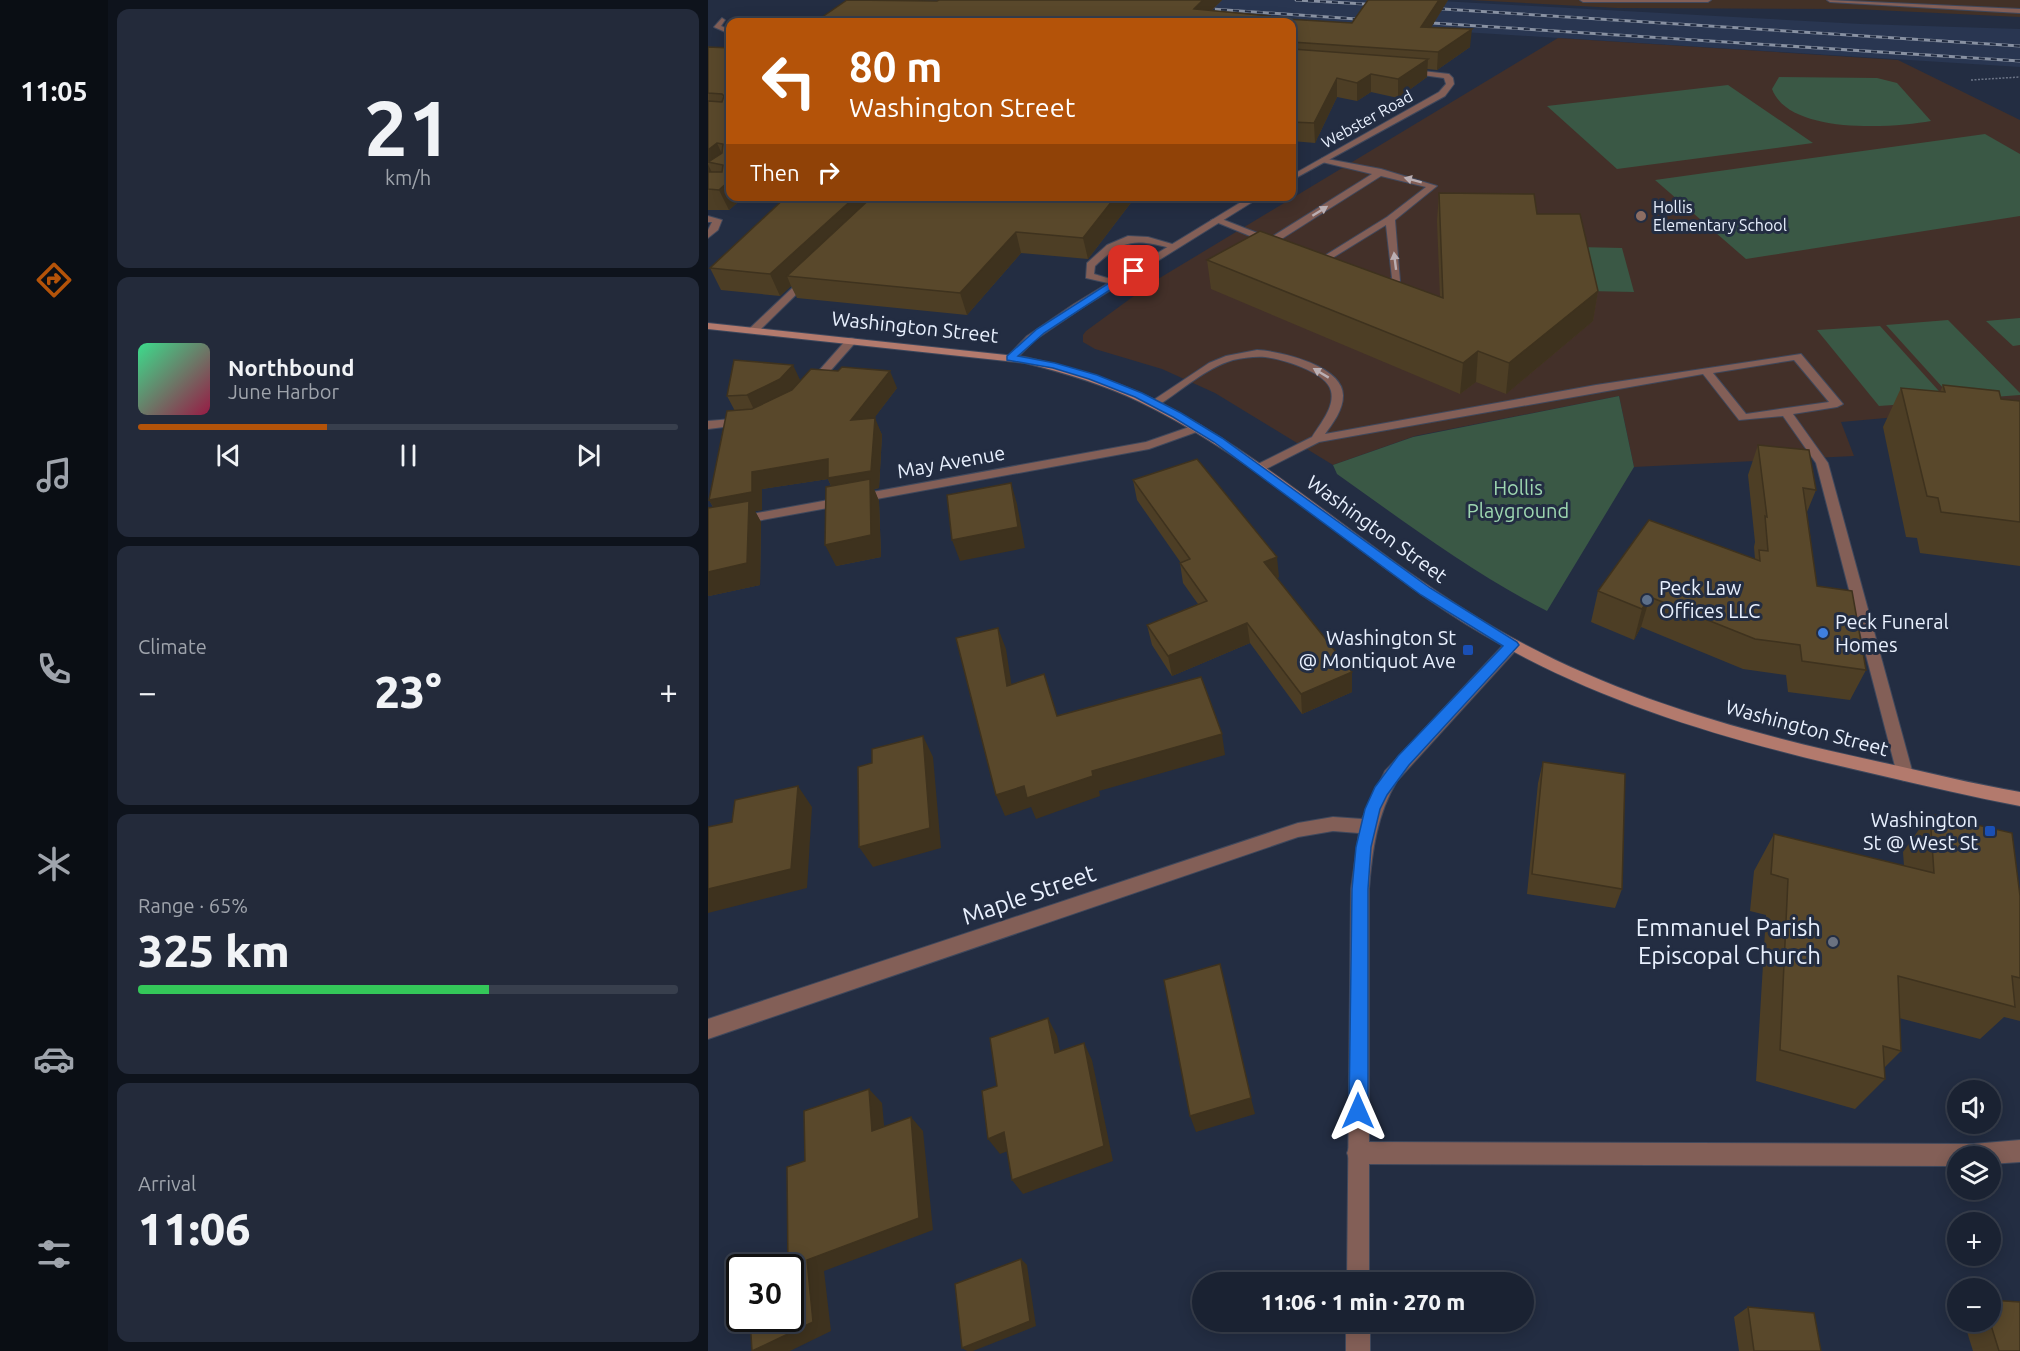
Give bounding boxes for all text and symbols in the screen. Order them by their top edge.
icon: left [750,42,828,120]
text: 80 m [849,43,943,90]
text: 11:05 [20,76,88,106]
text: 21 [364,83,452,171]
street label: Webster Road [1318,87,1416,151]
text: Washington Street [849,92,1075,122]
icon: right [812,156,845,189]
text: Then [750,160,800,185]
text: km/h [385,166,431,189]
one-way arrow [1404,175,1422,184]
place label: Hollis Elementary School [1653,198,1787,234]
one-way arrow [1311,205,1328,216]
marker: Hollis Elementary School [1634,209,1648,223]
pin [1108,245,1159,296]
one-way arrow [1391,251,1400,270]
icon: arrive [1117,254,1150,287]
icon: directions [33,259,75,301]
street label: Washington Street [830,306,1000,347]
text: Northbound [228,355,354,380]
one-way arrow [1313,368,1329,379]
text: June Harbor [228,380,339,403]
icon: previous [212,439,245,472]
icon: pause [392,439,425,472]
icon: next [572,439,605,472]
street label: May Avenue [895,441,1007,482]
icon: music [33,454,75,496]
street label: Washington Street [1303,470,1452,587]
park label: Hollis Playground [1467,476,1569,522]
place label: Peck Law Offices LLC [1659,576,1760,622]
marker: Peck Law Offices LLC [1640,593,1654,607]
place label: Peck Funeral Homes [1835,610,1949,656]
place label: Washington St @ Montiquot Ave [1299,626,1456,672]
marker: Peck Funeral Homes [1816,626,1830,640]
text: Climate [138,635,207,658]
marker: Washington St @ Montiquot Ave [1461,643,1475,657]
icon: phone [33,648,75,690]
text: 23° [374,666,442,717]
text: − [138,673,157,710]
text: + [659,673,678,710]
street label: Washington Street [1723,695,1891,760]
place label: Washington St @ West St [1863,808,1978,854]
marker: Washington St @ West St [1983,824,1997,838]
icon: climate [33,843,75,885]
street label: Maple Street [959,859,1100,930]
text: Range · 65% [138,894,248,917]
place label: Emmanuel Parish Episcopal Church [1636,914,1821,969]
text: 325 km [138,925,290,976]
marker: Emmanuel Parish Episcopal Church [1826,935,1840,949]
icon: car [33,1038,75,1080]
position arrow [1326,1079,1390,1143]
map controls [1947,1080,2001,1332]
button: sound [1947,1080,2001,1134]
button: layers [1947,1146,2001,1200]
text: Arrival [138,1172,196,1195]
text: 11:06 [138,1203,251,1254]
button: + [1947,1212,2001,1266]
icon: filters [33,1233,75,1275]
speed limit sign: 30 [726,1254,804,1332]
button: − [1947,1278,2001,1332]
text: 11:06 · 1 min · 270 m [1261,1289,1465,1314]

